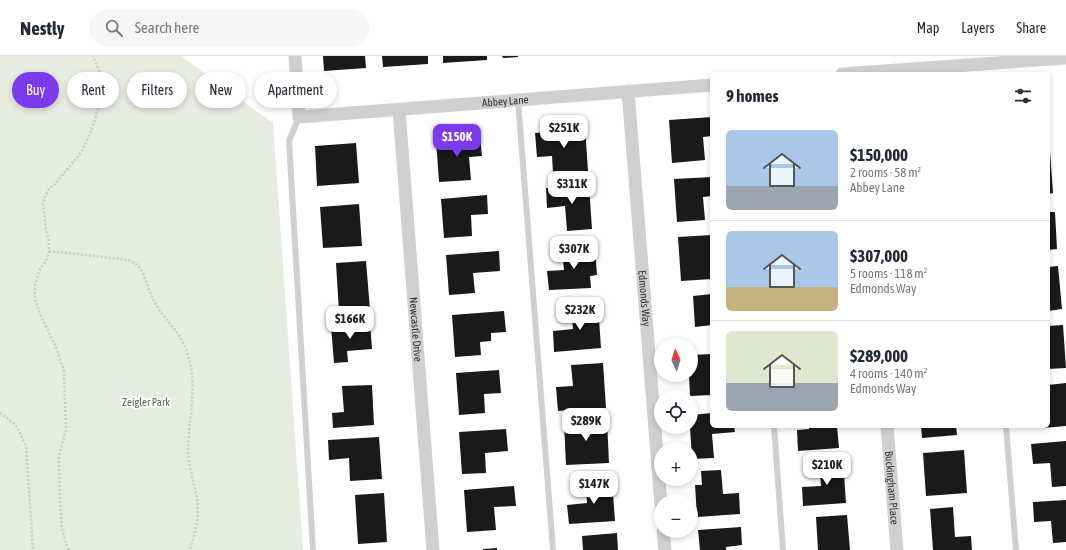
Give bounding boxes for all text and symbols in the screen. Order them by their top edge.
search box [89,10,369,46]
text: Nestly [20,17,65,39]
icon: search [103,17,125,39]
text: Search here [135,19,199,36]
text: Map [917,20,939,36]
text: Layers [961,20,994,36]
text: Share [1016,20,1046,36]
chip: Buy [12,72,59,108]
chip: Rent [67,72,119,108]
chip: Filters [127,72,187,108]
chip: New [195,72,246,108]
chip: Apartment [254,72,337,108]
icon: filters [1012,85,1034,107]
text: 9 homes [726,86,779,106]
street label: Abbey Lane [482,93,529,109]
pin: $251K [536,115,592,149]
text: $251K [549,120,579,135]
pin: $150K [429,124,485,158]
text: $150K [442,129,472,144]
text: $150,000 [850,145,908,165]
icon: home [758,146,806,194]
text: 2 rooms · 58 m² [850,165,921,180]
pin: $311K [544,171,600,205]
text: $311K [557,176,587,191]
text: Abbey Lane [850,180,905,195]
pin: $307K [546,236,602,270]
text: $307K [559,241,589,256]
text: $307,000 [850,246,908,266]
icon: home [758,247,806,295]
text: 5 rooms · 118 m² [850,266,927,281]
street label: Edmonds Way [636,270,653,327]
text: Edmonds Way [850,281,916,296]
street label: Newcastle Drive [407,297,424,362]
pin: $232K [552,297,608,331]
text: $232K [565,302,595,317]
pin: $166K [322,306,378,340]
text: $166K [335,311,365,326]
north arrow [654,338,698,382]
map controls [654,338,698,538]
text: $289,000 [850,346,908,366]
icon: home [758,347,806,395]
text: 4 rooms · 140 m² [850,366,927,381]
text: Edmonds Way [850,381,916,396]
button: locate [654,390,698,434]
park label: Zeigler Park [122,396,170,408]
pin: $289K [558,408,614,442]
text: $289K [571,413,601,428]
button: + [654,442,698,486]
street label: Buckingham Place [883,450,901,525]
pin: $210K [799,452,855,486]
text: $210K [812,457,842,472]
pin: $147K [566,471,622,505]
text: $147K [579,476,609,491]
button: − [654,494,698,538]

